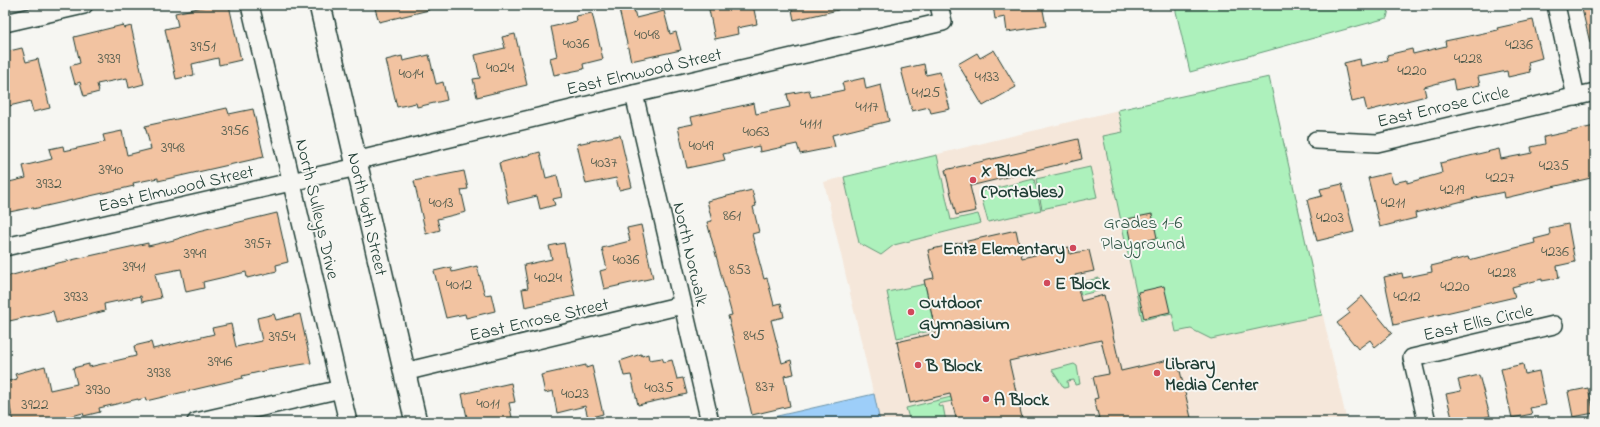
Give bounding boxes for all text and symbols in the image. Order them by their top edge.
house number: 4048 [634,23,660,47]
house number: 4036 [562,32,590,56]
house number: 4236 [1505,33,1533,57]
house number: 3951 [190,35,216,59]
street label: East Elmwood Street [564,42,725,103]
house number: 3939 [98,47,121,71]
house number: 4228 [1454,47,1482,71]
house number: 4024 [486,56,514,80]
house number: 4220 [1397,59,1427,83]
house number: 4014 [398,62,424,86]
house number: 4133 [975,65,999,89]
street label: East Enrose Circle [1375,80,1513,136]
house number: 4125 [912,81,940,105]
house number: 4117 [855,95,879,119]
house number: 4111 [800,112,822,136]
house number: 3956 [221,119,249,143]
house number: 4063 [742,120,770,144]
house number: 4049 [689,134,714,158]
house number: 3948 [161,136,185,160]
street label: North Sulleys Drive [287,137,345,283]
street label: North 40th Street [339,150,393,279]
house number: 4037 [591,151,618,175]
house number: 4235 [1539,154,1569,178]
house number: 3940 [99,158,124,182]
street label: East Elmwood Street [96,159,257,220]
place label: X Block (Portables) [981,159,1064,206]
house number: 4227 [1485,166,1515,190]
house number: 3932 [36,172,62,196]
marker: X Block (Portables) [968,175,978,185]
house number: 4219 [1440,178,1464,202]
house number: 4013 [428,191,454,215]
house number: 4211 [1381,191,1405,215]
street label: North Norwalk [664,200,714,309]
house number: 861 [723,204,741,228]
house number: 4203 [1316,206,1344,230]
park label: Grades 1-6 Playground [1101,211,1185,259]
house number: 3957 [244,232,272,256]
place label: Entz Elementary [943,237,1065,264]
house number: 4236 [1541,240,1569,264]
house number: 3949 [184,242,207,266]
marker: Entz Elementary [1068,243,1078,253]
house number: 4036 [612,248,640,272]
house number: 3941 [122,255,146,279]
house number: 853 [729,258,751,282]
house number: 4228 [1488,261,1516,285]
house number: 4024 [534,266,562,290]
place label: E Block [1055,272,1111,298]
house number: 4012 [446,273,472,297]
house number: 4220 [1440,275,1470,299]
marker: E Block [1042,278,1052,288]
house number: 3933 [64,285,88,309]
house number: 4212 [1393,285,1421,309]
place label: Outdoor Gymnasium [919,291,1009,339]
street label: East Enrose Street [467,292,612,350]
street label: East Ellis Circle [1421,298,1537,349]
marker: Outdoor Gymnasium [906,307,916,317]
house number: 845 [743,324,765,348]
house number: 3954 [268,325,296,349]
house number: 3946 [207,350,233,374]
place label: Library Media Center [1165,352,1258,399]
place label: B Block [925,354,983,380]
marker: B Block [913,360,923,370]
house number: 3938 [147,361,171,385]
marker: Library Media Center [1152,368,1162,378]
house number: 837 [755,375,775,399]
house number: 4035 [644,376,674,400]
house number: 3930 [86,378,111,402]
house number: 4023 [561,382,589,406]
place label: A Block [994,388,1050,414]
house number: 4011 [476,392,500,416]
house number: 3922 [21,393,49,417]
marker: A Block [981,394,991,404]

